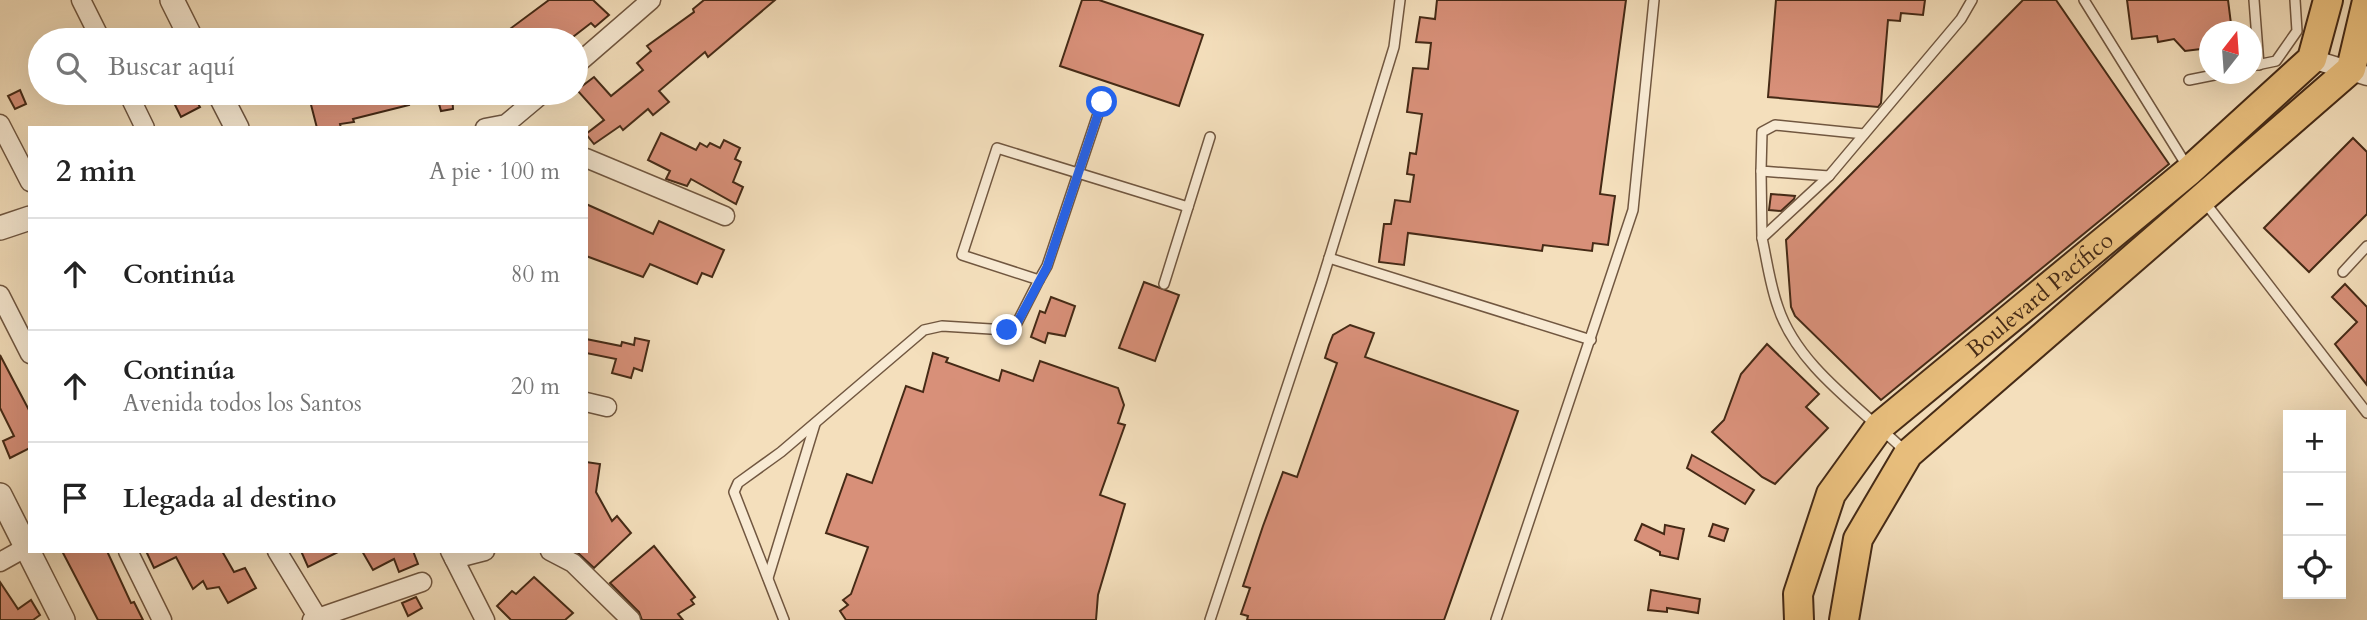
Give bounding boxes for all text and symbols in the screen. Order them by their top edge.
north arrow [2199,21,2262,84]
search box [28,28,588,105]
icon: search [52,48,90,86]
text: Buscar aquí [108,49,235,84]
route start [1086,86,1117,117]
text: 2 min [56,151,136,192]
text: A pie · 100 m [429,156,560,187]
street label: Boulevard Pacífico [1960,225,2120,365]
icon: ahead [56,255,94,293]
text: Continúa [123,257,235,292]
text: 80 m [511,259,560,290]
route end [991,314,1022,345]
text: Continúa [123,353,235,388]
icon: ahead [56,367,94,405]
text: 20 m [511,371,560,402]
text: Avenida todos los Santos [123,388,362,419]
map controls [2283,410,2346,599]
button: + [2283,410,2346,473]
button: − [2283,473,2346,536]
icon: arrive [56,479,94,517]
text: Llegada al destino [123,481,337,516]
button: locate [2283,536,2346,599]

